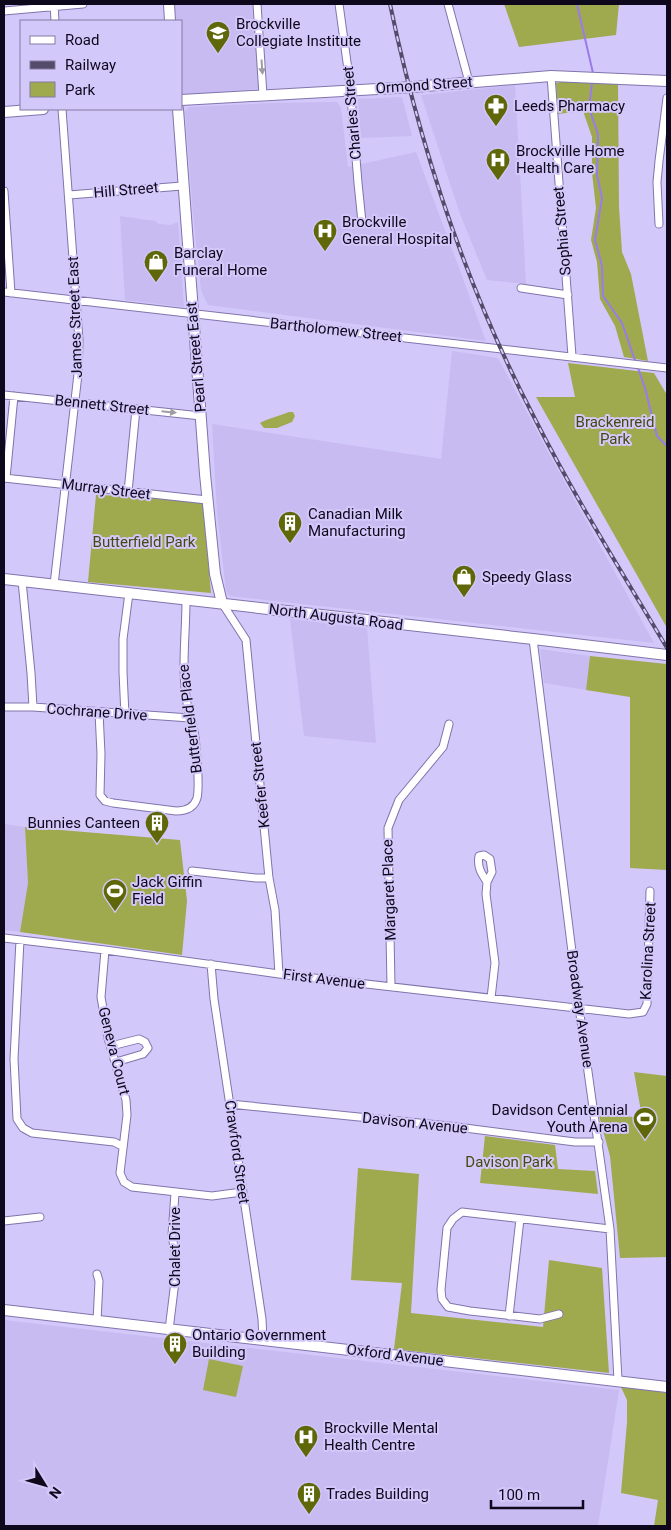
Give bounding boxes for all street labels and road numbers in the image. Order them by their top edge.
street label: Charles Street [339,65,365,161]
street label: Ormond Street [375,73,473,97]
street label: Hill Street [93,178,159,202]
street label: Sophia Street [549,186,575,276]
street label: James Street East [64,256,86,378]
street label: Pearl Street East [182,301,210,413]
street label: Bartholomew Street [269,314,403,346]
street label: Bennett Street [54,391,150,419]
street label: Murray Street [60,475,152,503]
street label: North Augusta Road [268,600,404,634]
street label: Butterfield Place [174,663,206,775]
street label: Cochrane Drive [46,699,148,725]
street label: Keefer Street [247,741,273,829]
street label: Margaret Place [378,839,400,941]
street label: Karolina Street [636,901,660,1000]
street label: Broadway Avenue [563,949,597,1069]
street label: First Avenue [282,965,366,993]
street label: Geneva Court [94,1005,134,1097]
street label: Crawford Street [221,1099,253,1205]
street label: Davison Avenue [361,1109,469,1138]
street label: Chalet Drive [166,1207,184,1287]
street label: Oxford Avenue [345,1340,445,1370]

